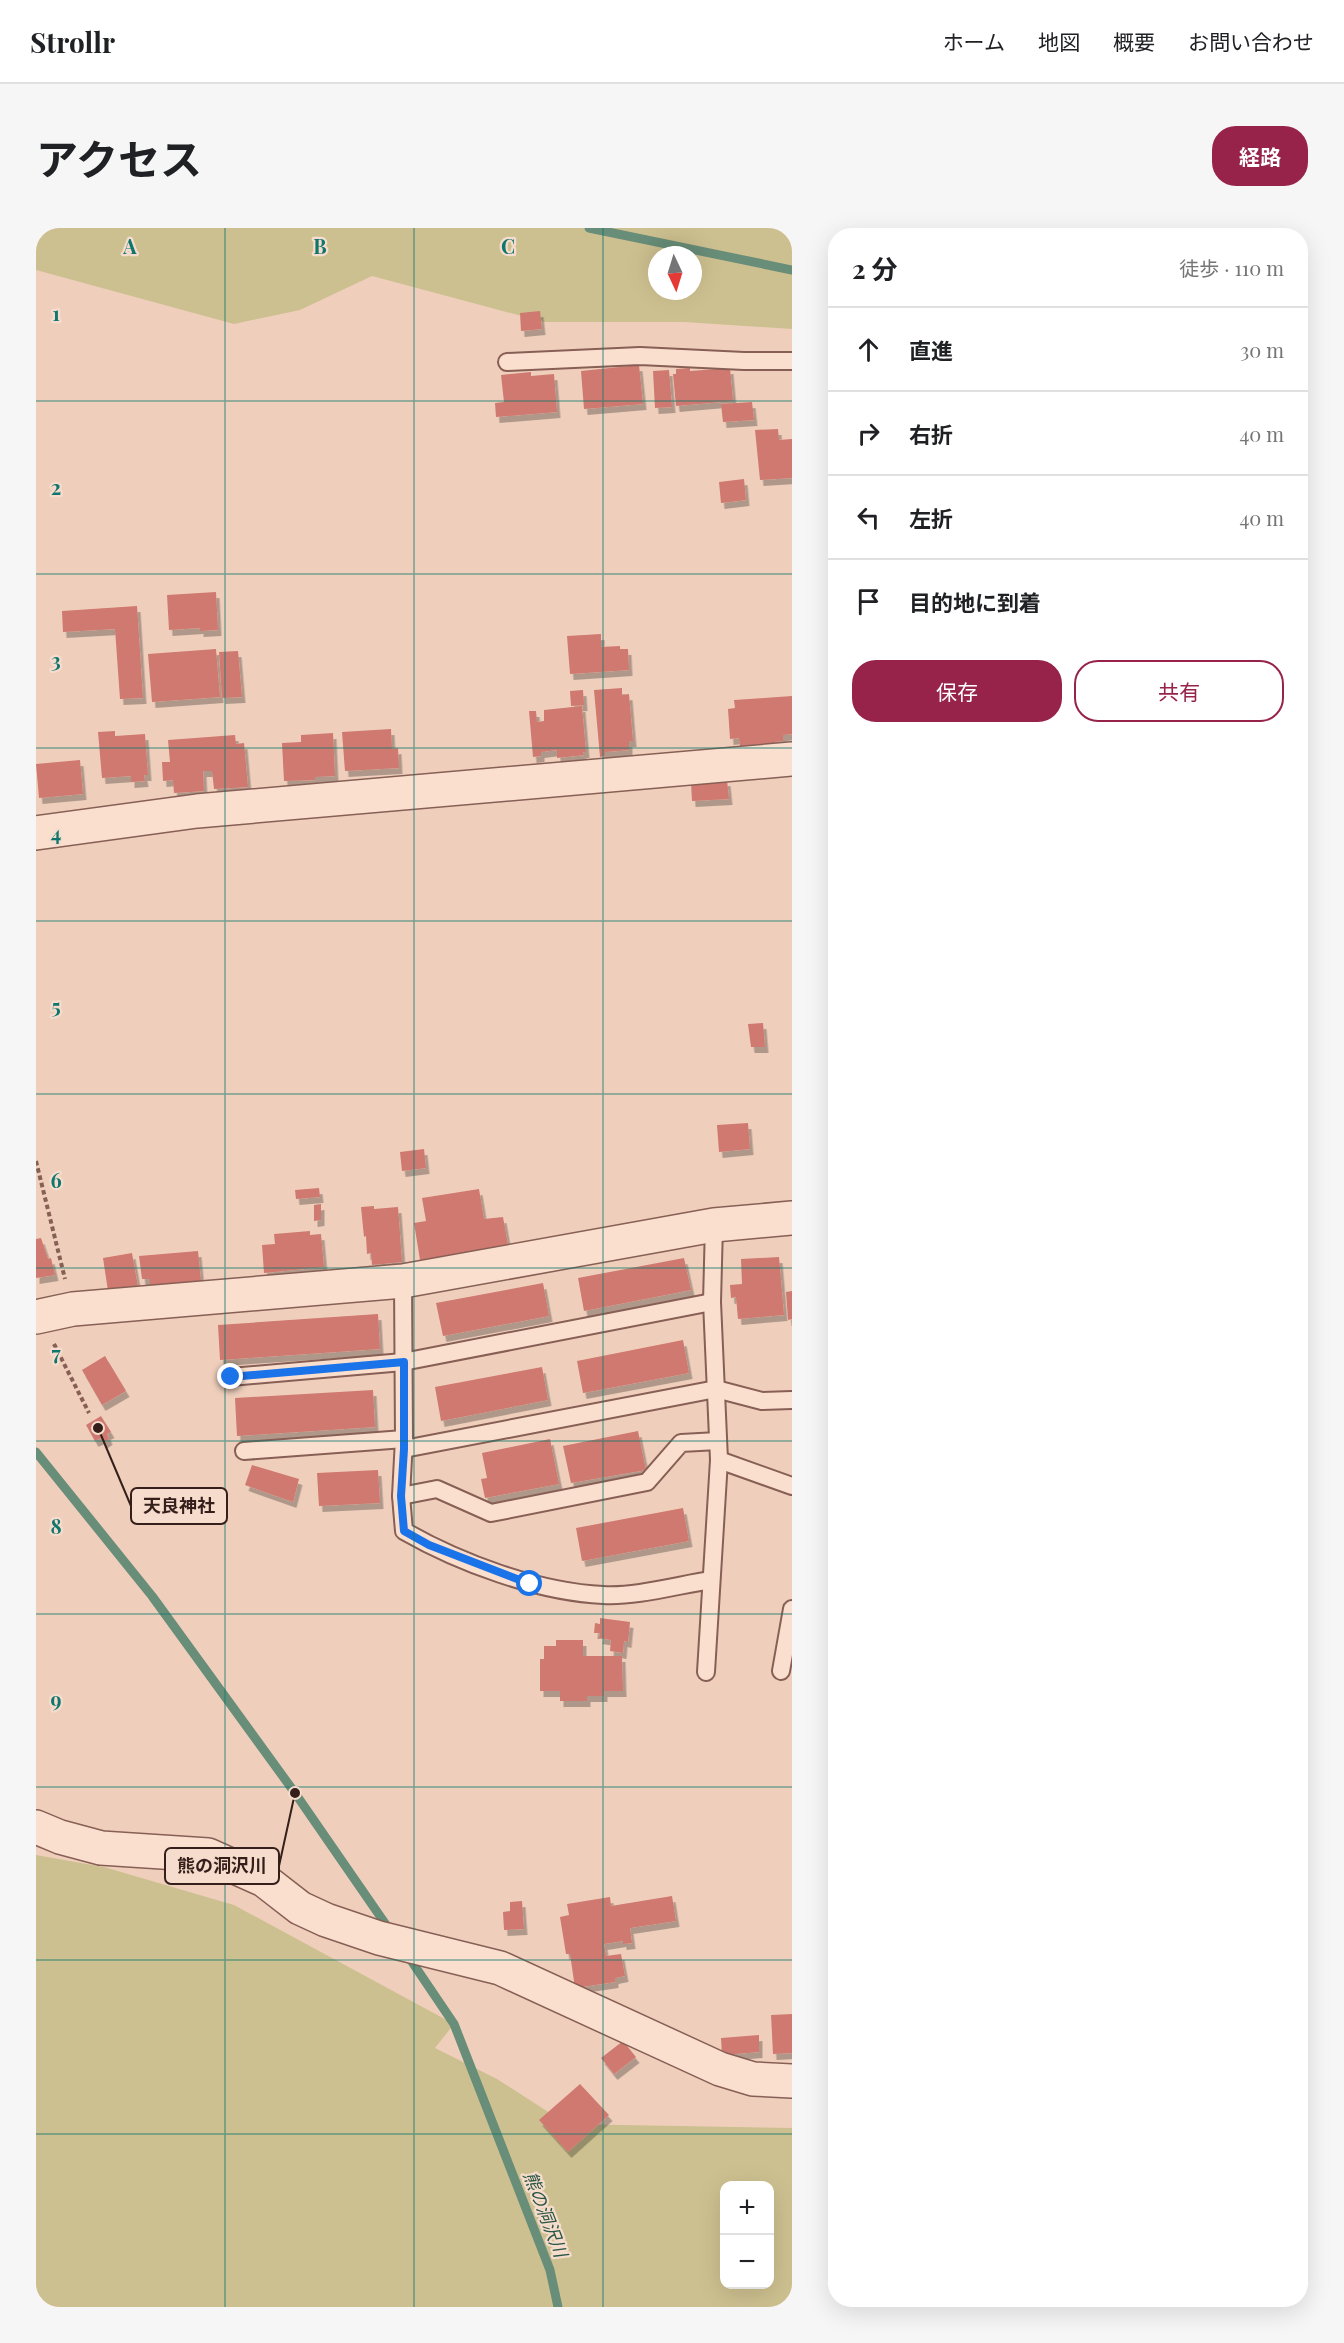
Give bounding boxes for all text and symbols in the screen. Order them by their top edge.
text: Strollr [30,23,115,60]
text: ホーム [943,27,1005,55]
text: 地図 [1038,27,1080,55]
text: 概要 [1113,27,1155,55]
text: お問い合わせ [1188,27,1314,55]
button: 経路 [1212,126,1308,186]
text: アクセス [36,130,202,186]
text: A [122,232,137,259]
text: B [313,232,327,259]
text: C [501,232,515,259]
north arrow [648,246,702,300]
text: 2 分 [852,251,897,286]
text: 徒歩 · 110 m [1179,254,1284,281]
text: 1 [52,299,60,326]
icon: ahead [852,333,885,366]
text: 直進 [909,335,953,365]
text: 30 m [1240,336,1284,363]
icon: right [852,417,885,450]
text: 右折 [909,419,953,449]
text: 40 m [1239,420,1284,447]
text: 2 [51,473,61,500]
icon: left [852,501,885,534]
text: 左折 [909,503,953,533]
text: 40 m [1239,504,1284,531]
icon: arrive [852,585,885,618]
text: 目的地に到着 [909,587,1041,617]
text: 3 [51,646,61,673]
button: 保存 [852,660,1062,722]
button: 共有 [1074,660,1284,722]
text: 4 [51,819,61,846]
text: 5 [51,992,61,1019]
text: 6 [50,1166,62,1193]
text: 7 [51,1339,61,1366]
route end [217,1363,243,1389]
callout: 天良神社 [131,1488,227,1524]
text: 天良神社 [143,1493,215,1517]
text: 8 [50,1512,62,1539]
route start [516,1570,542,1596]
text: 9 [50,1685,62,1712]
callout: 熊の洞沢川 [165,1848,279,1884]
text: 熊の洞沢川 [177,1853,267,1877]
water label: 熊の洞沢川 [519,2168,574,2262]
map controls [720,2181,774,2289]
button: + [720,2181,774,2235]
button: − [720,2235,774,2289]

